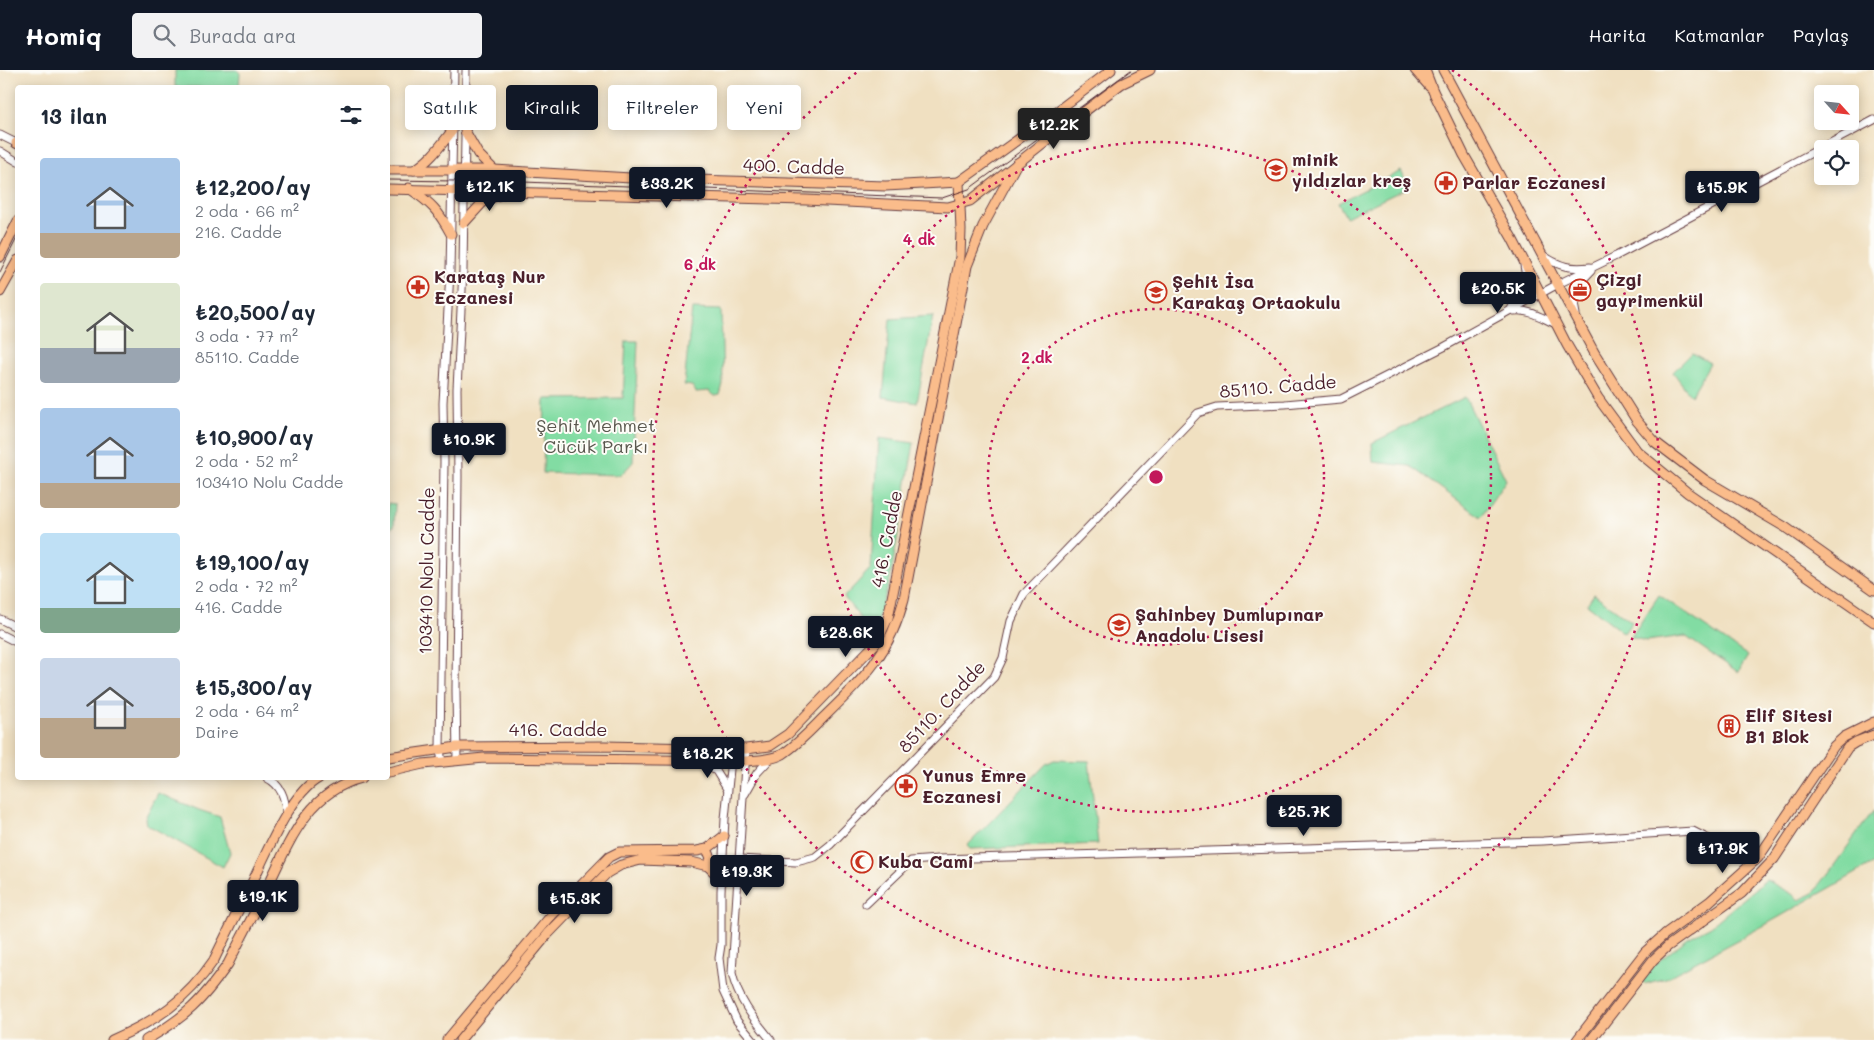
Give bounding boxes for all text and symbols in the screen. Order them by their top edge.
search box [132,13,482,58]
text: Homiq [25,20,102,51]
icon: search [150,21,178,49]
text: Burada ara [190,23,296,48]
text: Harita [1589,23,1647,47]
text: Katmanlar [1675,23,1765,47]
text: Paylaş [1793,23,1849,47]
chip: Satılık [405,85,496,130]
chip: Kiralık [506,85,598,130]
chip: Filtreler [608,85,717,130]
chip: Yeni [727,85,801,130]
north arrow [1814,85,1859,130]
map controls [1814,85,1859,185]
icon: filters [337,101,365,129]
text: 13 ilan [40,102,107,129]
pin: ₺12.2K [1013,108,1095,150]
text: ₺12.2K [1029,113,1079,134]
button: locate [1814,140,1859,185]
place label: minik yıldızlar kreş [1292,147,1411,192]
street label: 400. Cadde [743,152,845,180]
school or university icon: minik yıldızlar kreş [1264,158,1288,182]
pin: ₺33.2K [626,166,708,209]
pin: ₺12.1K [449,170,531,212]
place label: Parlar Eczanesi [1462,170,1606,194]
pin: ₺15.9K [1681,170,1763,213]
pharmacy icon: Parlar Eczanesi [1434,171,1458,195]
text: ₺33.2K [640,172,694,193]
text: ₺12,200/ay [195,173,311,200]
text: ₺12.1K [466,175,514,196]
text: ₺15.9K [1696,176,1748,197]
icon: home [80,178,140,238]
text: 2 oda · 66 m² [195,200,299,221]
text: 216. Cadde [195,221,282,242]
text: 4 dk [903,229,935,249]
text: 6 dk [684,254,716,274]
place label: Karataş Nur Eczanesi [434,264,545,309]
place label: Çizgi gayrimenkül [1596,267,1703,312]
place label: Şehit İsa Karakaş Ortaokulu [1172,269,1341,314]
pin: ₺20.5K [1457,272,1539,314]
pharmacy icon: Karataş Nur Eczanesi [406,275,430,299]
text: ₺20.5K [1471,277,1525,298]
office icon: Çizgi gayrimenkül [1568,278,1592,302]
school or university icon: Şehit İsa Karakaş Ortaokulu [1144,280,1168,304]
text: ₺20,500/ay [195,298,316,325]
icon: home [80,303,140,363]
text: 3 oda · 77 m² [195,325,298,346]
text: 85110. Cadde [195,346,300,367]
text: 2 dk [1021,347,1053,367]
street label: 85110. Cadde [1218,369,1338,403]
park label: Şehit Mehmet Cücük Parkı [536,413,656,458]
pin: ₺10.9K [428,422,510,465]
text: ₺10,900/ay [195,423,314,450]
icon: home [80,428,140,488]
text: ₺10.9K [443,428,495,449]
text: 2 oda · 52 m² [195,450,298,471]
centre of rings [1147,468,1165,486]
text: 103410 Nolu Cadde [195,471,344,492]
street label: 103410 Nolu Cadde [413,487,439,655]
street label: 416. Cadde [865,488,907,589]
text: ₺19,100/ay [195,548,309,575]
icon: home [80,553,140,613]
text: 2 oda · 72 m² [195,575,298,596]
text: 416. Cadde [195,596,283,617]
place label: Şahinbey Dumlupınar Anadolu Lisesi [1135,602,1324,647]
school or university icon: Şahinbey Dumlupınar Anadolu Lisesi [1107,613,1131,637]
pin: ₺28.6K [805,616,887,658]
text: ₺28.6K [819,621,873,642]
street label: 85110. Cadde [892,655,990,758]
text: ₺15,300/ay [195,673,312,700]
icon: home [80,678,140,738]
text: 2 oda · 64 m² [195,700,299,721]
place label: Elif Sitesi B1 Blok [1745,703,1833,748]
building icon: Elif Sitesi B1 Blok [1717,714,1741,738]
street label: 416. Cadde [509,717,607,741]
text: Daire [195,721,239,742]
pin: ₺18.2K [667,736,749,779]
text: ₺18.2K [682,742,734,763]
place label: Yunus Emre Eczanesi [922,763,1026,808]
pharmacy icon: Yunus Emre Eczanesi [894,774,918,798]
pin: ₺25.7K [1263,794,1345,837]
text: ₺25.7K [1278,800,1330,821]
pin: ₺17.9K [1682,832,1764,874]
text: ₺17.9K [1697,837,1749,858]
place label: Kuba Cami [878,849,974,873]
mosque icon: Kuba Cami [850,850,874,874]
pin: ₺19.3K [706,854,788,897]
text: ₺19.3K [721,860,773,881]
pin: ₺19.1K [222,880,304,922]
pin: ₺15.3K [534,882,616,924]
text: ₺19.1K [238,885,288,906]
text: ₺15.3K [549,887,601,908]

